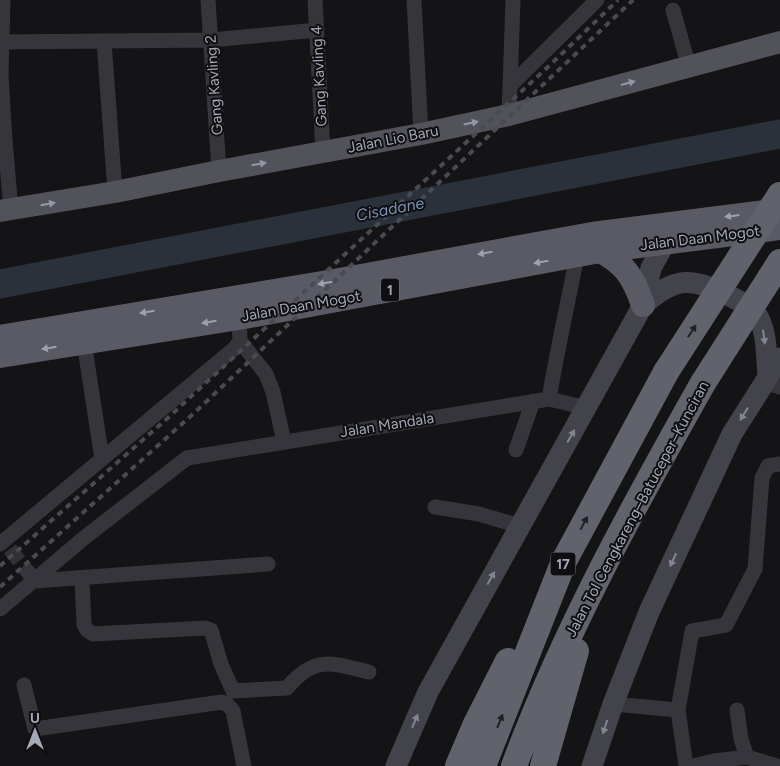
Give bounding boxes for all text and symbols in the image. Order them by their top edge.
street label: Gang Kavling 4 [307,25,331,127]
street label: Gang Kavling 2 [202,34,226,136]
one-way arrow [620,79,636,87]
one-way arrow [463,119,478,127]
street label: Jalan Lio Baru [346,121,440,157]
one-way arrow [252,159,268,167]
water label: Cisadane [354,193,426,225]
one-way arrow [41,199,57,207]
one-way arrow [723,212,739,220]
street label: Jalan Daan Mogot [639,222,761,254]
one-way arrow [476,250,492,258]
one-way arrow [533,258,549,266]
road number: 1 [381,278,399,302]
one-way arrow [316,279,332,287]
street label: Jalan Daan Mogot [240,287,362,325]
one-way arrow [139,309,155,317]
one-way arrow [201,319,217,327]
one-way arrow [688,324,697,338]
one-way arrow [760,330,768,346]
one-way arrow [40,344,56,352]
street label: Jalan Tol Cengkareng–Batuceper–Kunciran [562,378,712,640]
one-way arrow [740,408,749,421]
street label: Jalan Mandala [339,409,435,441]
one-way arrow [567,429,575,444]
one-way arrow [580,516,589,530]
road number: 17 [550,552,576,576]
one-way arrow [669,553,677,567]
one-way arrow [487,570,495,585]
north arrow [10,706,60,756]
text: U [30,710,40,727]
one-way arrow [412,714,420,728]
one-way arrow [497,714,505,728]
one-way arrow [601,719,608,734]

